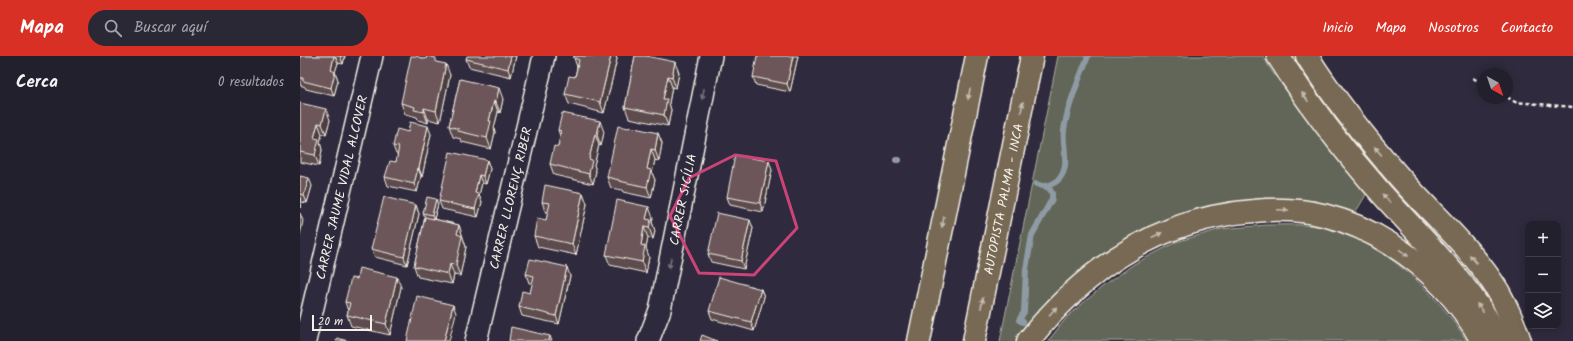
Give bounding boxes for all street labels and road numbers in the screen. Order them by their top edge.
street label: CARRER JAUME VIDAL ALCOVER [311,93,375,282]
street label: AUTOPISTA PALMA - INCA [979,122,1030,277]
street label: CARRER LLORENÇ RIBER [484,125,539,272]
street label: CARRER SICÍLIA [664,152,703,247]

